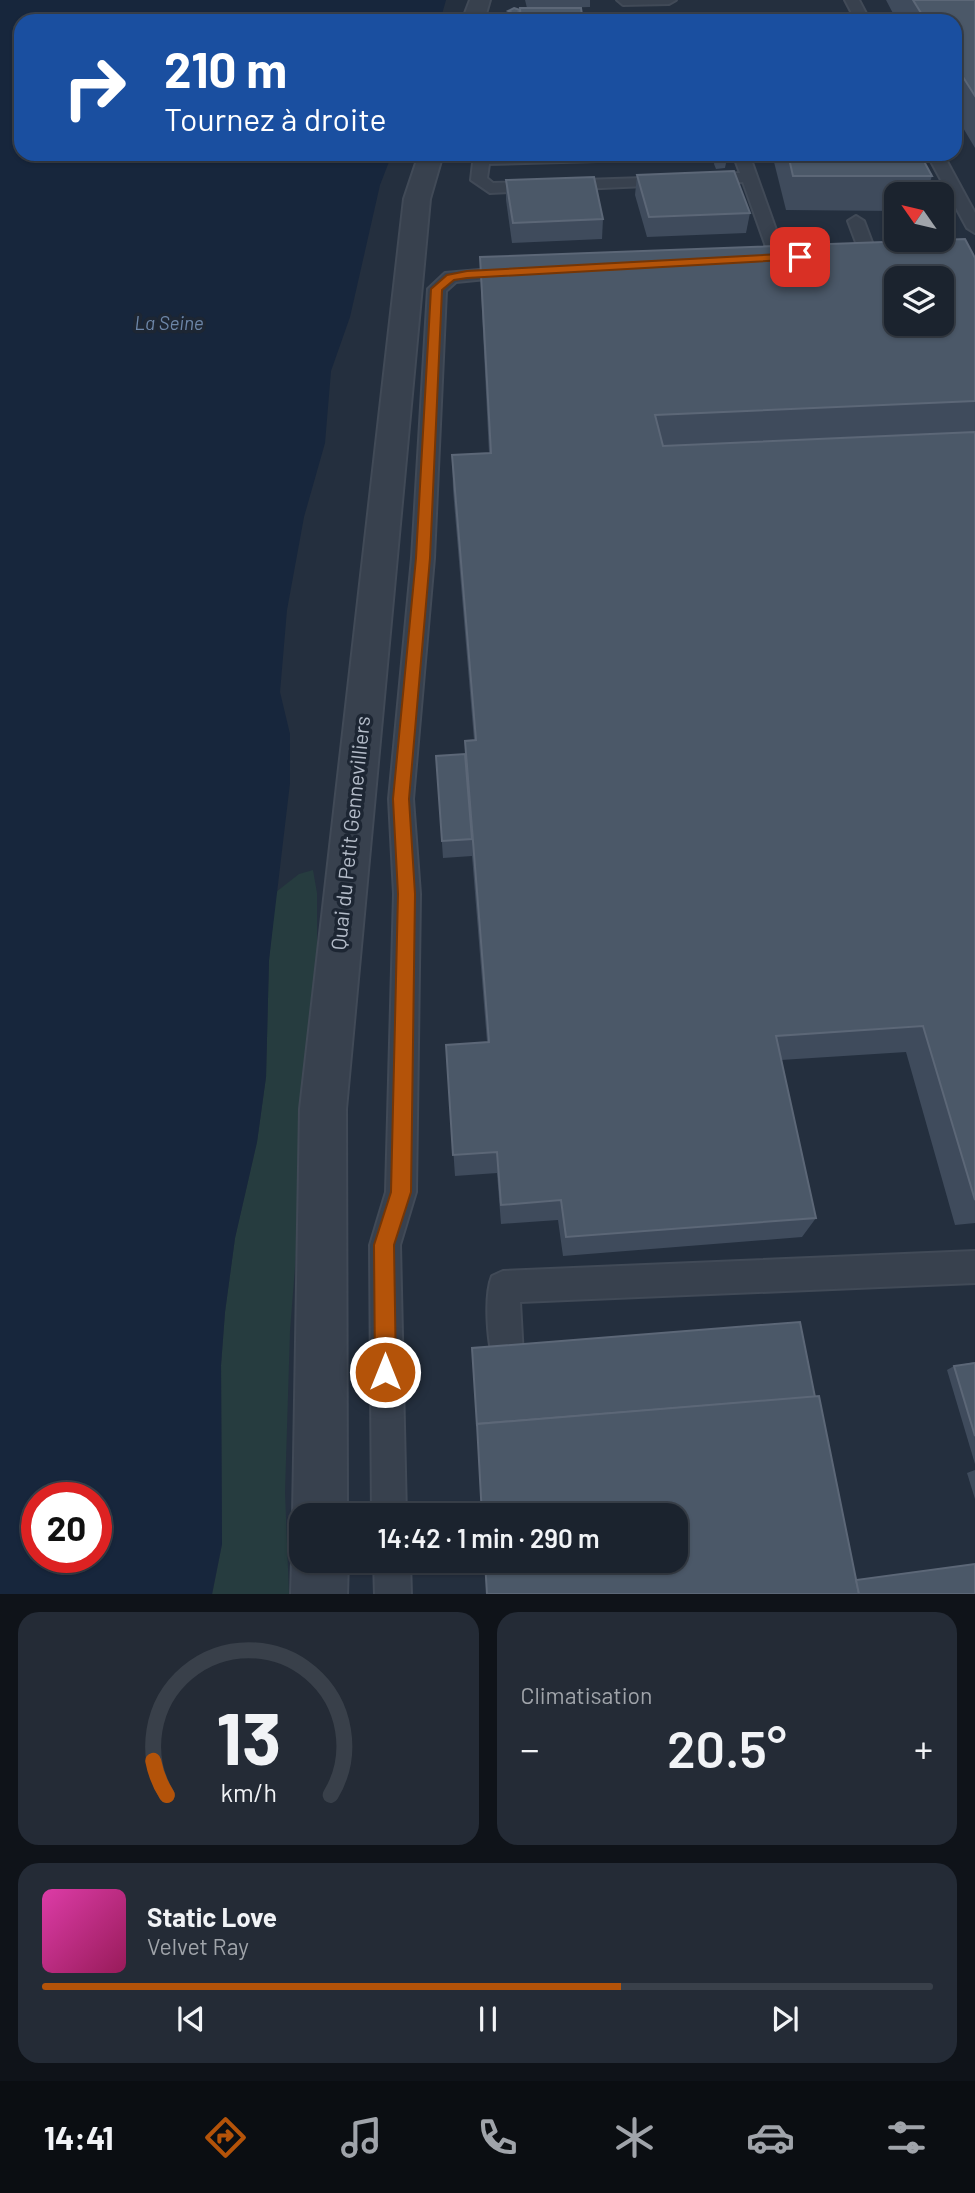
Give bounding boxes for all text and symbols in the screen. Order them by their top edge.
text: 210 m [164,39,287,98]
icon: right [49,42,140,133]
text: Tournez à droite [164,99,386,137]
north arrow [884,182,954,252]
map controls [884,182,954,336]
pin [770,227,830,287]
icon: arrive [781,238,819,276]
button: layers [884,266,954,336]
water label: La Seine [134,311,204,334]
street label: Quai du Petit Gennevilliers [325,715,374,951]
position arrow [348,1335,422,1409]
speed limit sign: 20 [21,1482,112,1573]
text: 14:42 · 1 min · 290 m [378,1522,599,1553]
text: Climatisation [521,1681,652,1709]
text: 13 [216,1692,281,1780]
text: 20.5° [667,1716,787,1778]
text: − [521,1725,540,1771]
text: + [914,1725,933,1771]
text: km/h [220,1776,277,1806]
text: Static Love [147,1901,277,1932]
text: Velvet Ray [147,1932,249,1960]
icon: previous [172,2000,210,2038]
icon: pause [469,2000,507,2038]
icon: next [766,2000,804,2038]
icon: directions [201,2113,250,2162]
icon: music [337,2113,386,2162]
icon: phone [473,2113,522,2162]
icon: climate [610,2113,659,2162]
icon: car [746,2113,795,2162]
icon: filters [882,2113,931,2162]
text: 14:41 [44,2118,114,2156]

